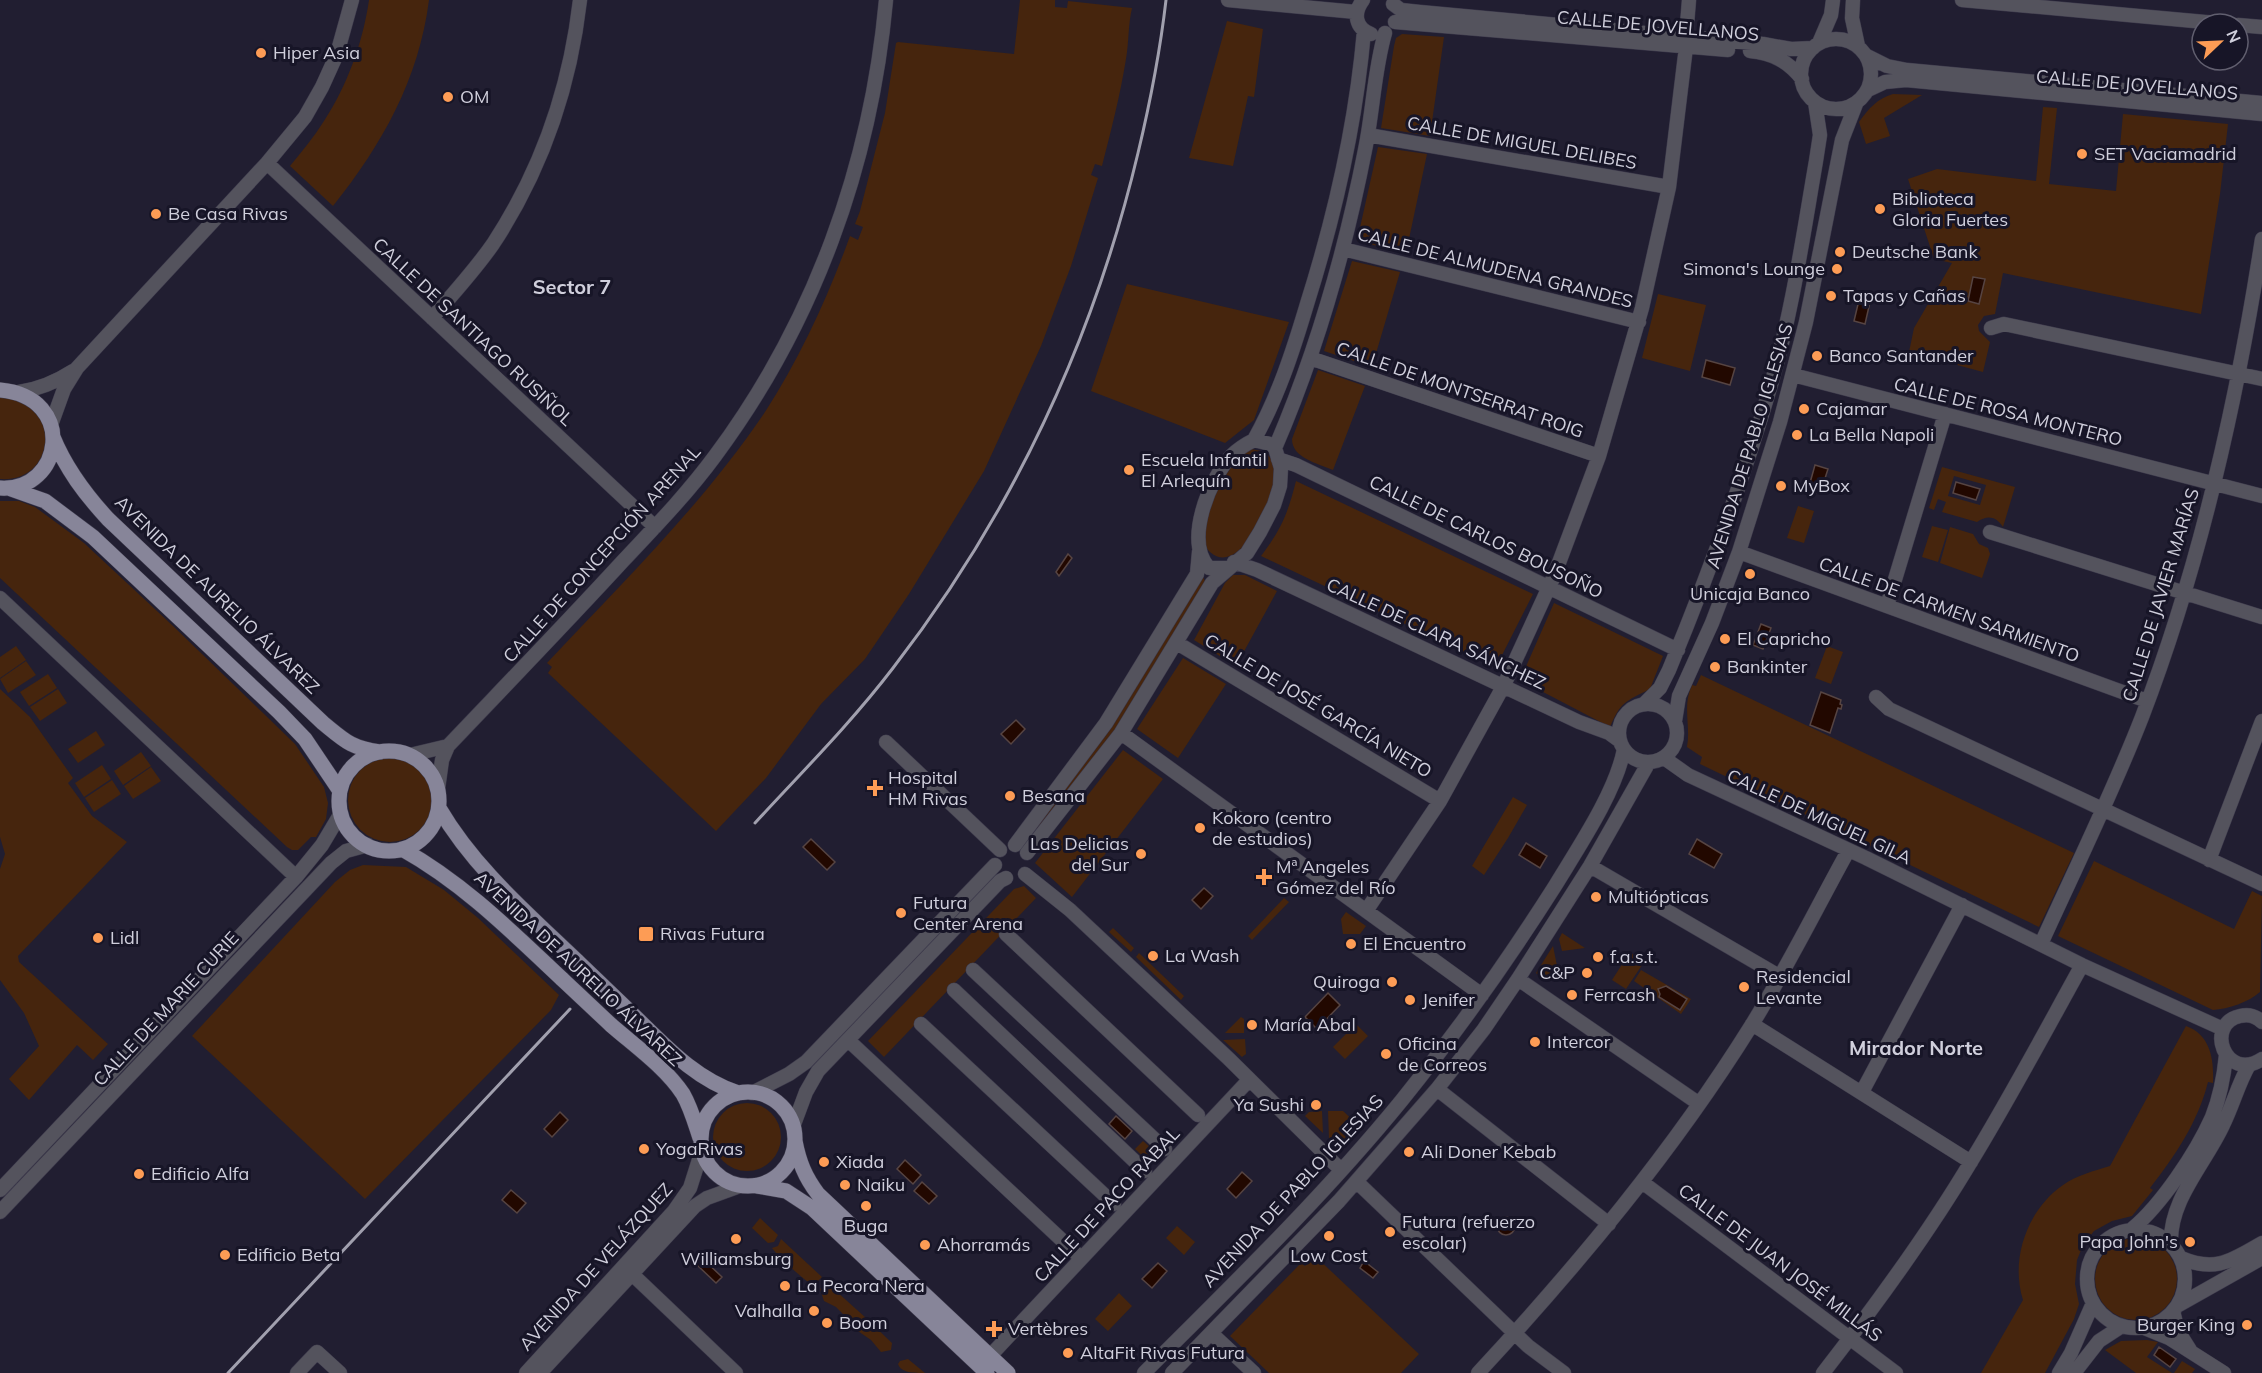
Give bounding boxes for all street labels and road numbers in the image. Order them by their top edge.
street label: CALLE DE JOVELLANOS [1556,5,1760,46]
street label: CALLE DE JOVELLANOS [2035,64,2239,105]
street label: CALLE DE MIGUEL DELIBES [1405,111,1639,174]
street label: CALLE DE ALMUDENA GRANDES [1355,222,1635,313]
street label: CALLE DE SANTIAGO RUSIÑOL [368,233,578,431]
street label: AVENIDA DE PABLO IGLESIAS [1701,320,1798,571]
street label: CALLE DE MONTSERRAT ROIG [1333,336,1587,443]
street label: CALLE DE ROSA MONTERO [1891,372,2125,451]
street label: CALLE DE CONCEPCIÓN ARENAL [498,440,705,667]
street label: CALLE DE CARLOS BOUSOÑO [1366,470,1607,603]
street label: CALLE DE JAVIER MARÍAS [2117,485,2204,704]
street label: AVENIDA DE AURELIO ÁLVAREZ [110,491,325,699]
street label: CALLE DE CARMEN SARMIENTO [1816,552,2083,667]
street label: CALLE DE CLARA SÁNCHEZ [1323,573,1550,695]
street label: CALLE DE JOSÉ GARCÍA NIETO [1200,628,1436,783]
street label: CALLE DE MIGUEL GILA [1723,764,1915,869]
street label: AVENIDA DE AURELIO ÁLVAREZ [470,866,687,1071]
street label: CALLE DE MARIE CURIE [88,927,243,1091]
street label: AVENIDA DE PABLO IGLESIAS [1197,1089,1388,1292]
street label: CALLE DE PACO RABAL [1029,1122,1185,1287]
street label: AVENIDA DE VELÁZQUEZ [514,1178,677,1355]
street label: CALLE DE JUAN JOSÉ MILLÁS [1674,1178,1887,1347]

